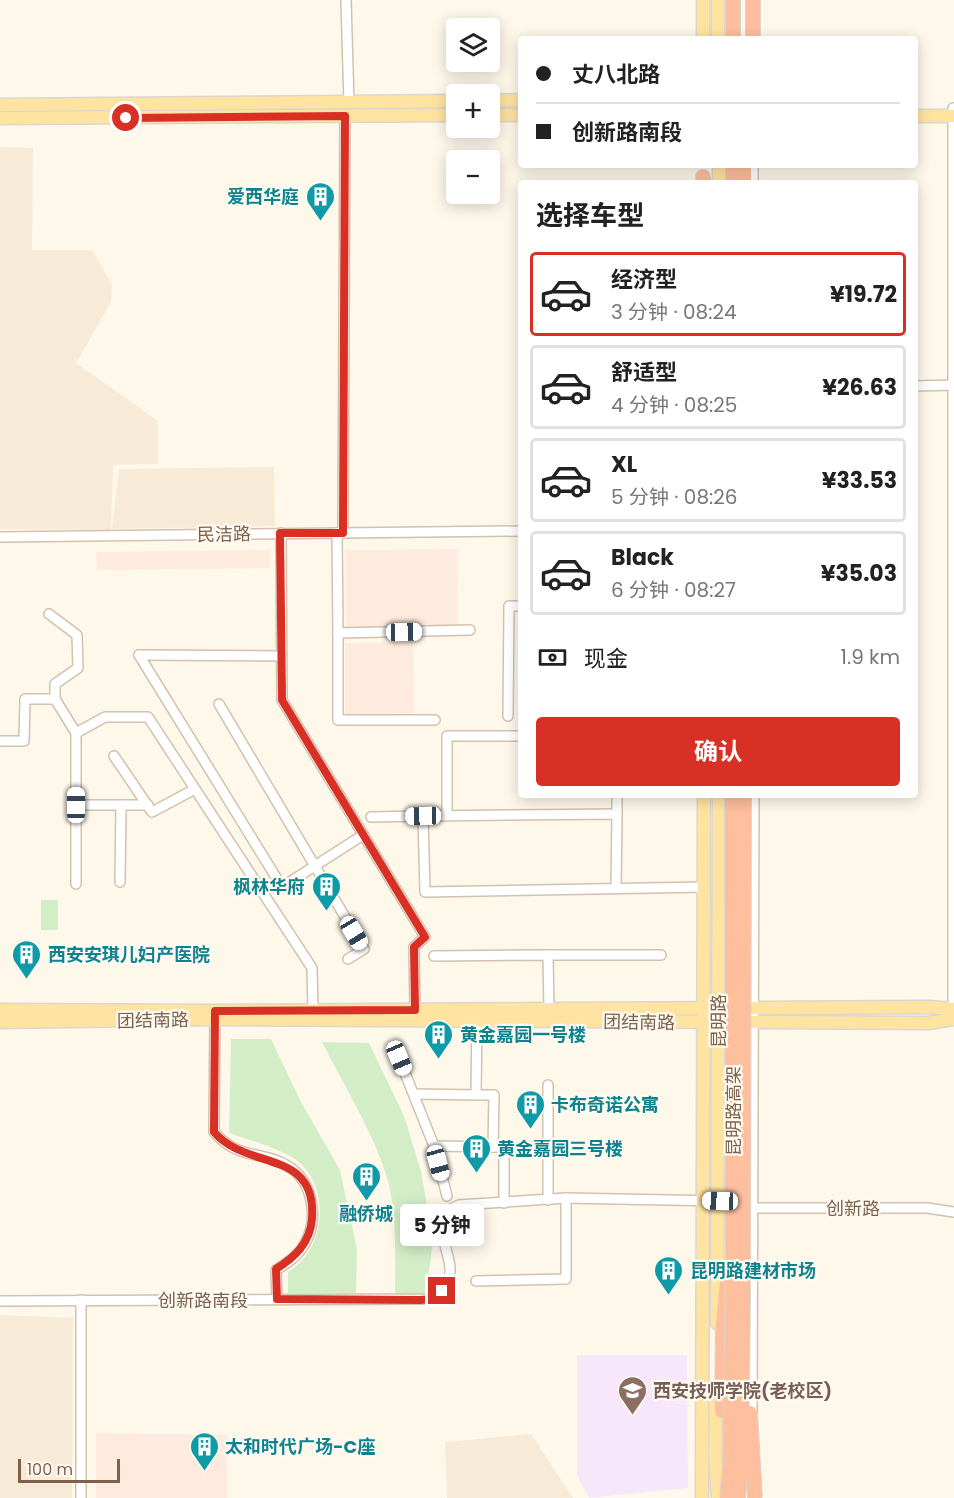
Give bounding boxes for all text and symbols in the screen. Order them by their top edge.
map controls [446,18,500,204]
button: layers [446,18,500,72]
text: 丈八北路 [572,59,660,90]
button: + [446,84,500,138]
route start [112,104,139,131]
text: 创新路南段 [572,117,682,148]
button: − [446,150,500,204]
building icon: 爱西华庭 [304,180,336,222]
place label: 爱西华庭 [227,184,299,209]
text: 选择车型 [536,197,644,234]
text: 经济型 [611,264,677,295]
icon: car [539,267,593,321]
text: ¥19.72 [830,279,897,310]
text: 3 分钟 · 08:24 [611,298,737,326]
text: 舒适型 [611,357,677,388]
icon: car [539,360,593,414]
text: ¥26.63 [822,372,897,403]
text: 4 分钟 · 08:25 [611,391,737,419]
text: XL [611,449,637,480]
icon: car [539,453,593,507]
text: ¥33.53 [822,465,897,496]
text: 5 分钟 · 08:26 [611,483,737,511]
street label: 民洁路 [197,521,251,547]
text: Black [611,542,674,573]
icon: car [539,546,593,600]
text: ¥35.03 [821,558,897,589]
text: 6 分钟 · 08:27 [611,576,736,604]
car [386,623,422,641]
icon: cash [536,641,569,674]
text: 现金 [584,643,628,674]
text: 1.9 km [841,643,900,671]
button: 确认 [536,717,900,786]
car [67,787,85,823]
car [405,807,441,825]
building icon: 枫林华府 [310,870,342,912]
place label: 枫林华府 [233,874,305,899]
car [337,913,371,953]
building icon: 西安安琪儿妇产医院 [11,938,43,980]
place label: 西安安琪儿妇产医院 [48,942,210,967]
street label: 昆明路 [706,994,731,1048]
street label: 团结南路 [117,1007,189,1033]
street label: 团结南路 [603,1009,675,1035]
building icon: 黄金嘉园一号楼 [423,1018,455,1060]
place label: 黄金嘉园一号楼 [460,1022,586,1047]
car [384,1038,414,1078]
street label: 昆明路高架 [721,1066,746,1156]
building icon: 卡布奇诺公寓 [514,1088,546,1130]
place label: 卡布奇诺公寓 [551,1092,659,1117]
building icon: 黄金嘉园三号楼 [460,1132,492,1174]
place label: 黄金嘉园三号楼 [497,1136,623,1161]
car [425,1143,451,1183]
building icon: 融侨城 [350,1160,382,1202]
car [702,1191,738,1211]
street label: 创新路 [826,1196,880,1221]
place label: 融侨城 [339,1201,393,1226]
callout: 5 分钟 [400,1204,484,1246]
text: 5 分钟 [413,1211,471,1239]
building icon: 昆明路建材市场 [653,1254,685,1296]
place label: 昆明路建材市场 [690,1258,816,1283]
route end [428,1277,455,1304]
street label: 创新路南段 [158,1288,248,1313]
school or university icon: 西安技师学院(老校区) [616,1374,648,1416]
place label: 西安技师学院(老校区) [653,1378,832,1403]
building icon: 太和时代广场-C座 [188,1430,220,1472]
place label: 太和时代广场-C座 [225,1434,375,1459]
scale bar [18,1456,120,1484]
text: 100 m [27,1458,73,1481]

